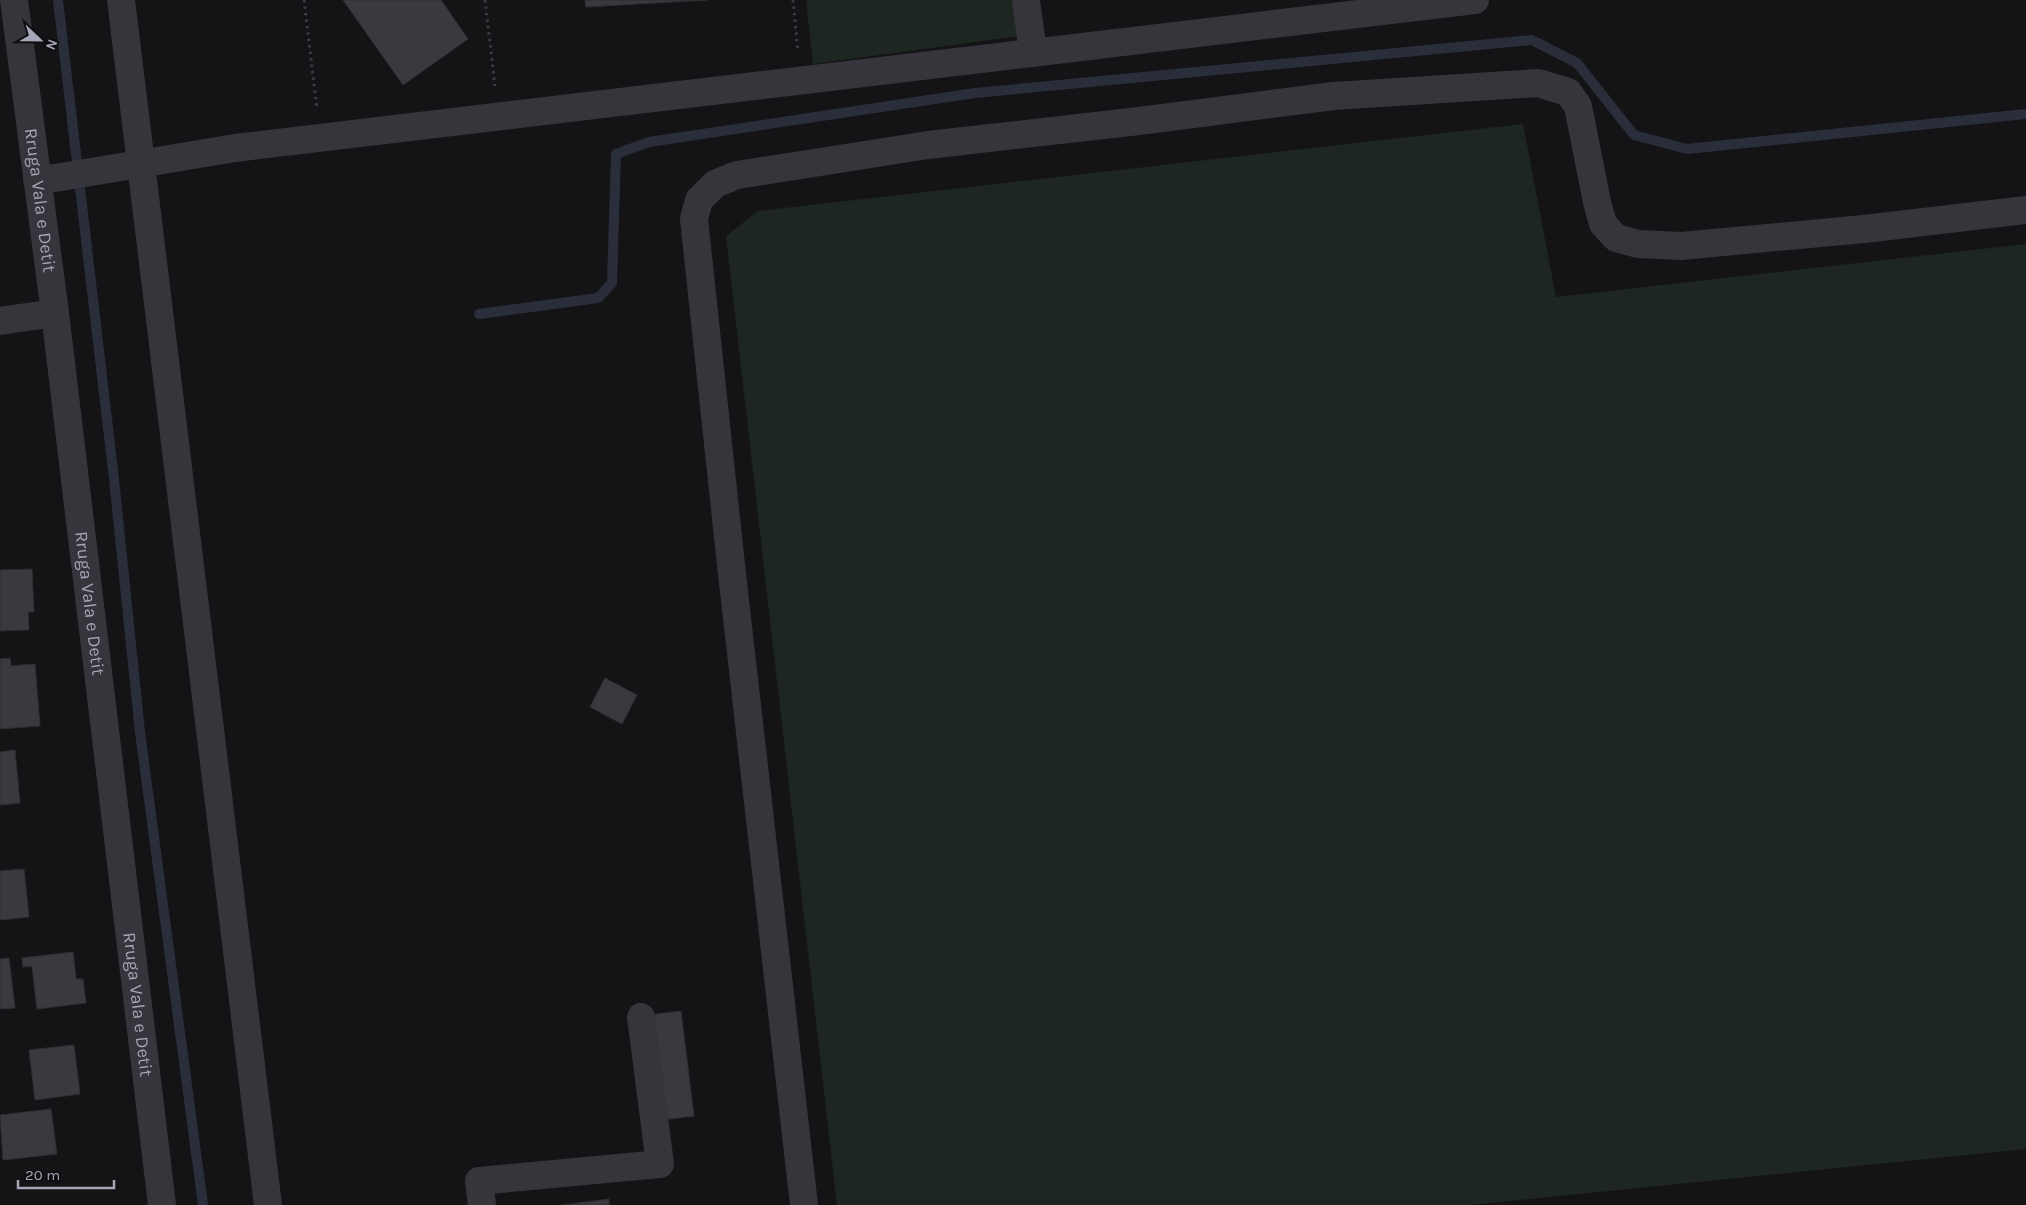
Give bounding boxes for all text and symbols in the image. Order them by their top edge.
north arrow [15,15,65,65]
text: N [42,37,61,53]
street label: Rruga Vala e Detit [20,127,61,274]
street label: Rruga Vala e Detit [70,530,109,677]
street label: Rruga Vala e Detit [118,931,158,1078]
scale bar [18,1158,114,1190]
text: 20 m [25,1166,60,1184]

